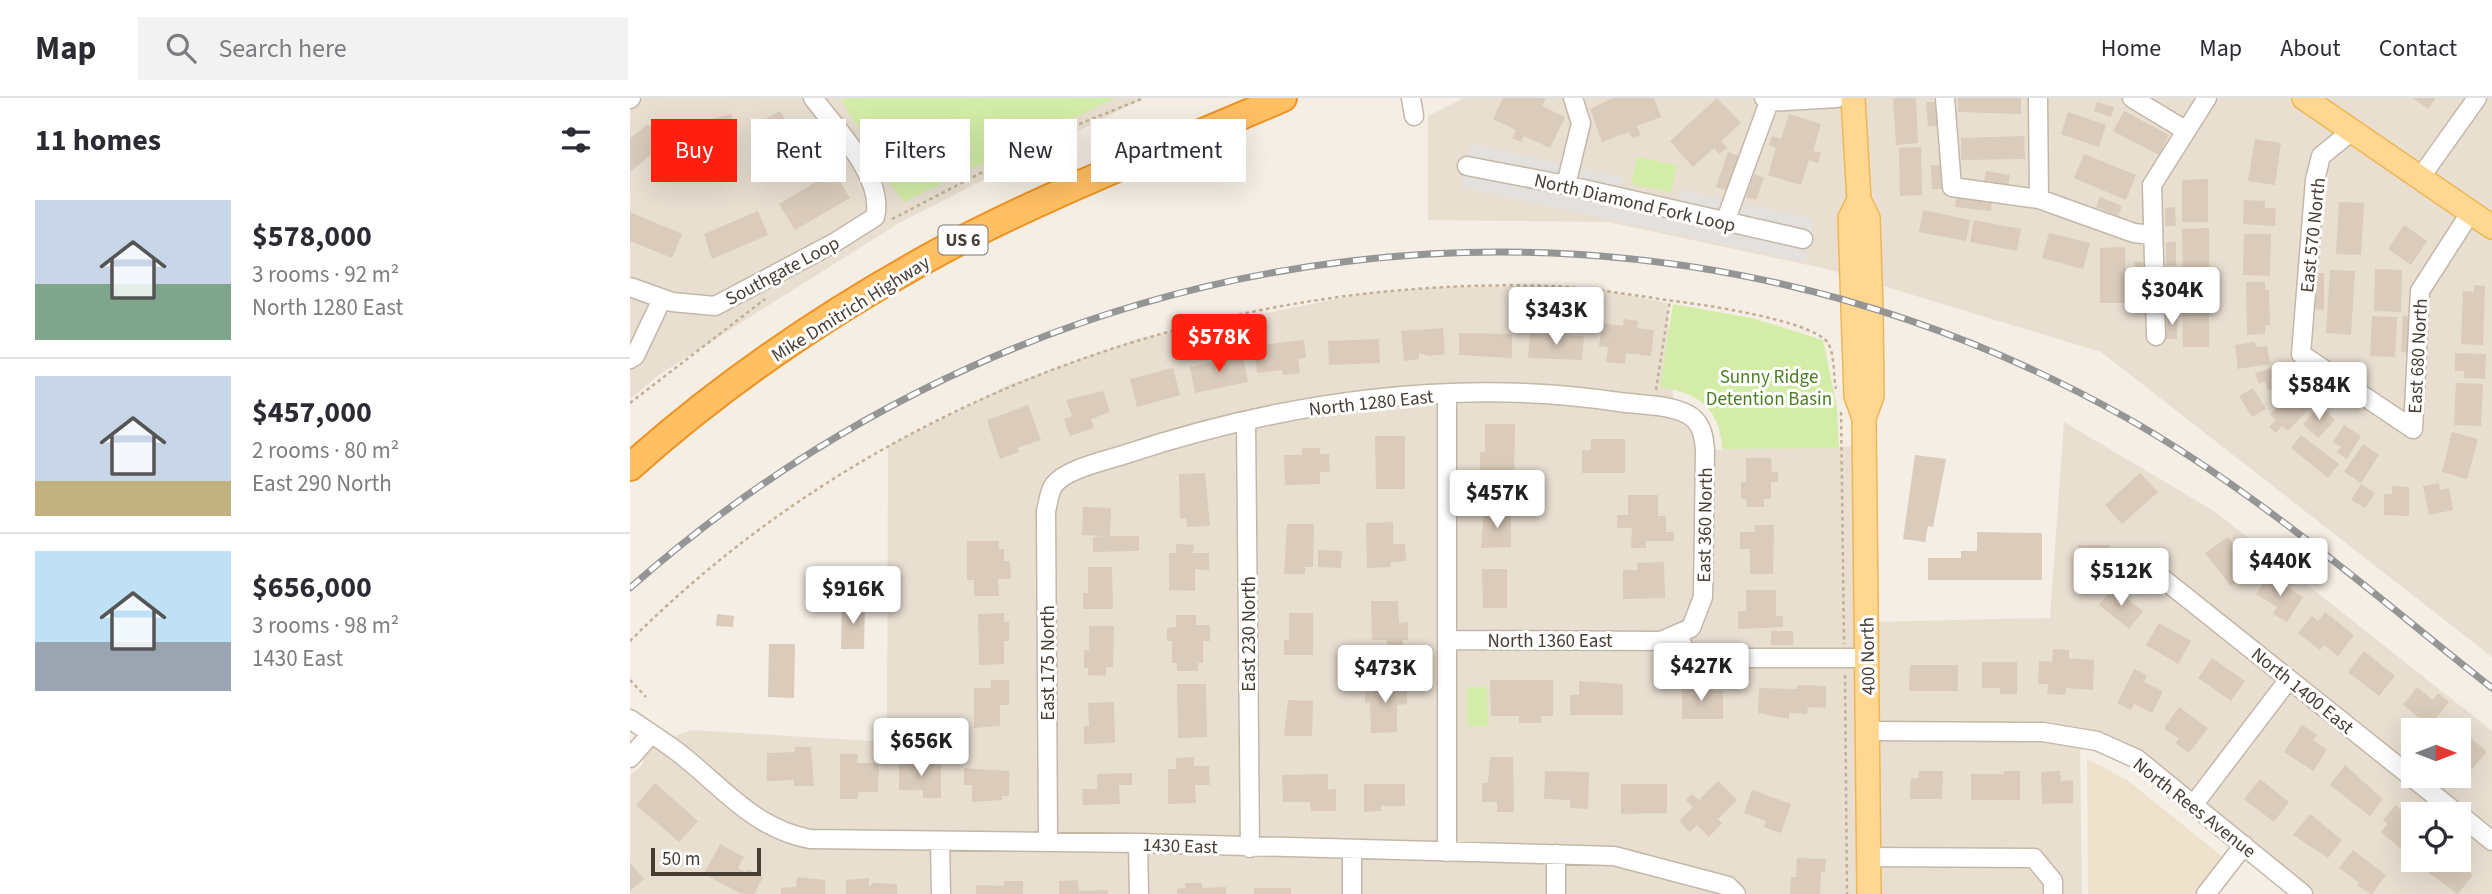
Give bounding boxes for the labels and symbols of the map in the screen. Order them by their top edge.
street label: North Diamond Fork Loop [1531,167,1738,240]
street label: East 570 North [2294,176,2333,294]
road number: US 6 [938,225,988,254]
street label: Southgate Loop [721,230,845,313]
street label: Mike Dmitrich Highway [766,249,935,369]
pin: $304K [2123,268,2221,327]
pin: $343K [1507,288,1605,347]
street label: East 680 North [2402,298,2435,414]
pin: $578K [1170,314,1268,374]
pin: $584K [2270,362,2368,422]
park label: Sunny Ridge Detention Basin [1706,364,1832,413]
street label: North 1280 East [1308,383,1435,423]
street label: East 360 North [1691,467,1720,583]
pin: $457K [1448,470,1546,530]
pin: $440K [2231,538,2329,598]
pin: $512K [2072,548,2170,608]
pin: $916K [804,566,902,626]
street label: East 230 North [1236,576,1263,692]
street label: East 175 North [1035,605,1062,721]
street label: 400 North [1854,617,1883,695]
street label: North 1360 East [1488,628,1613,655]
street label: North 1400 East [2245,641,2360,741]
pin: $427K [1652,644,1750,703]
pin: $473K [1336,646,1434,705]
pin: $656K [872,718,970,778]
north arrow [2401,718,2471,788]
street label: North Rees Avenue [2127,752,2261,865]
street label: 1430 East [1142,832,1219,861]
scale bar [651,845,761,877]

